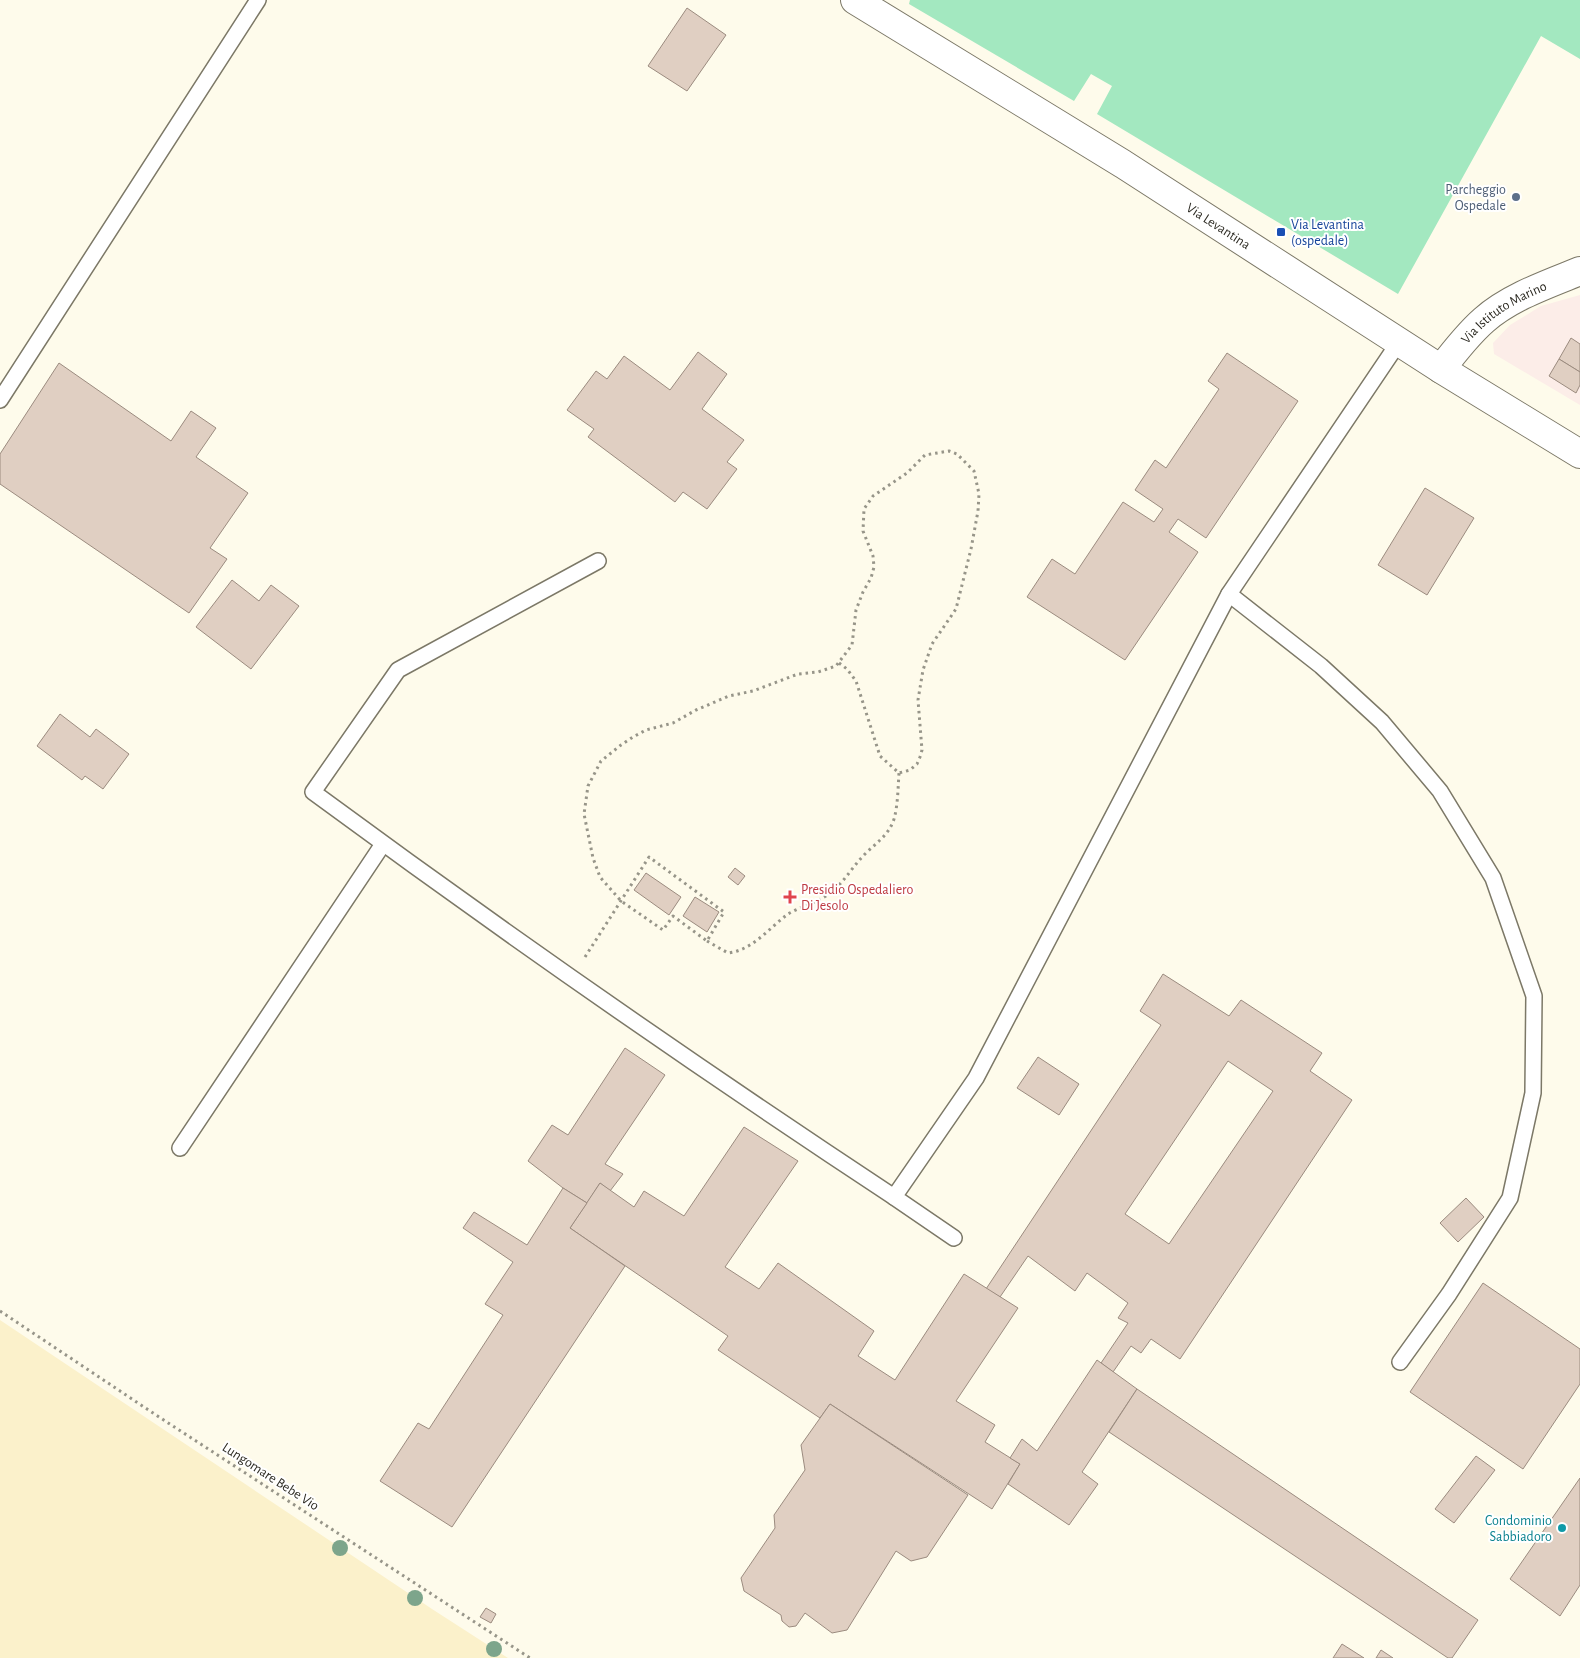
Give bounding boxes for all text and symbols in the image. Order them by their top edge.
place label: Parcheggio Ospedale [1445,183,1506,213]
marker: Parcheggio Ospedale [1510,191,1522,203]
street label: Via Levantina [1184,201,1253,252]
place label: Via Levantina (ospedale) [1291,218,1364,248]
marker: Via Levantina (ospedale) [1275,226,1287,238]
street label: Via Istituto Marino [1459,279,1549,347]
place label: Presidio Ospedaliero Di Jesolo [801,883,914,913]
marker: Presidio Ospedaliero Di Jesolo [783,890,797,904]
street label: Lungomare Bebe Vio [220,1440,321,1513]
place label: Condominio Sabbiadoro [1485,1514,1552,1544]
marker: Condominio Sabbiadoro [1556,1522,1568,1534]

